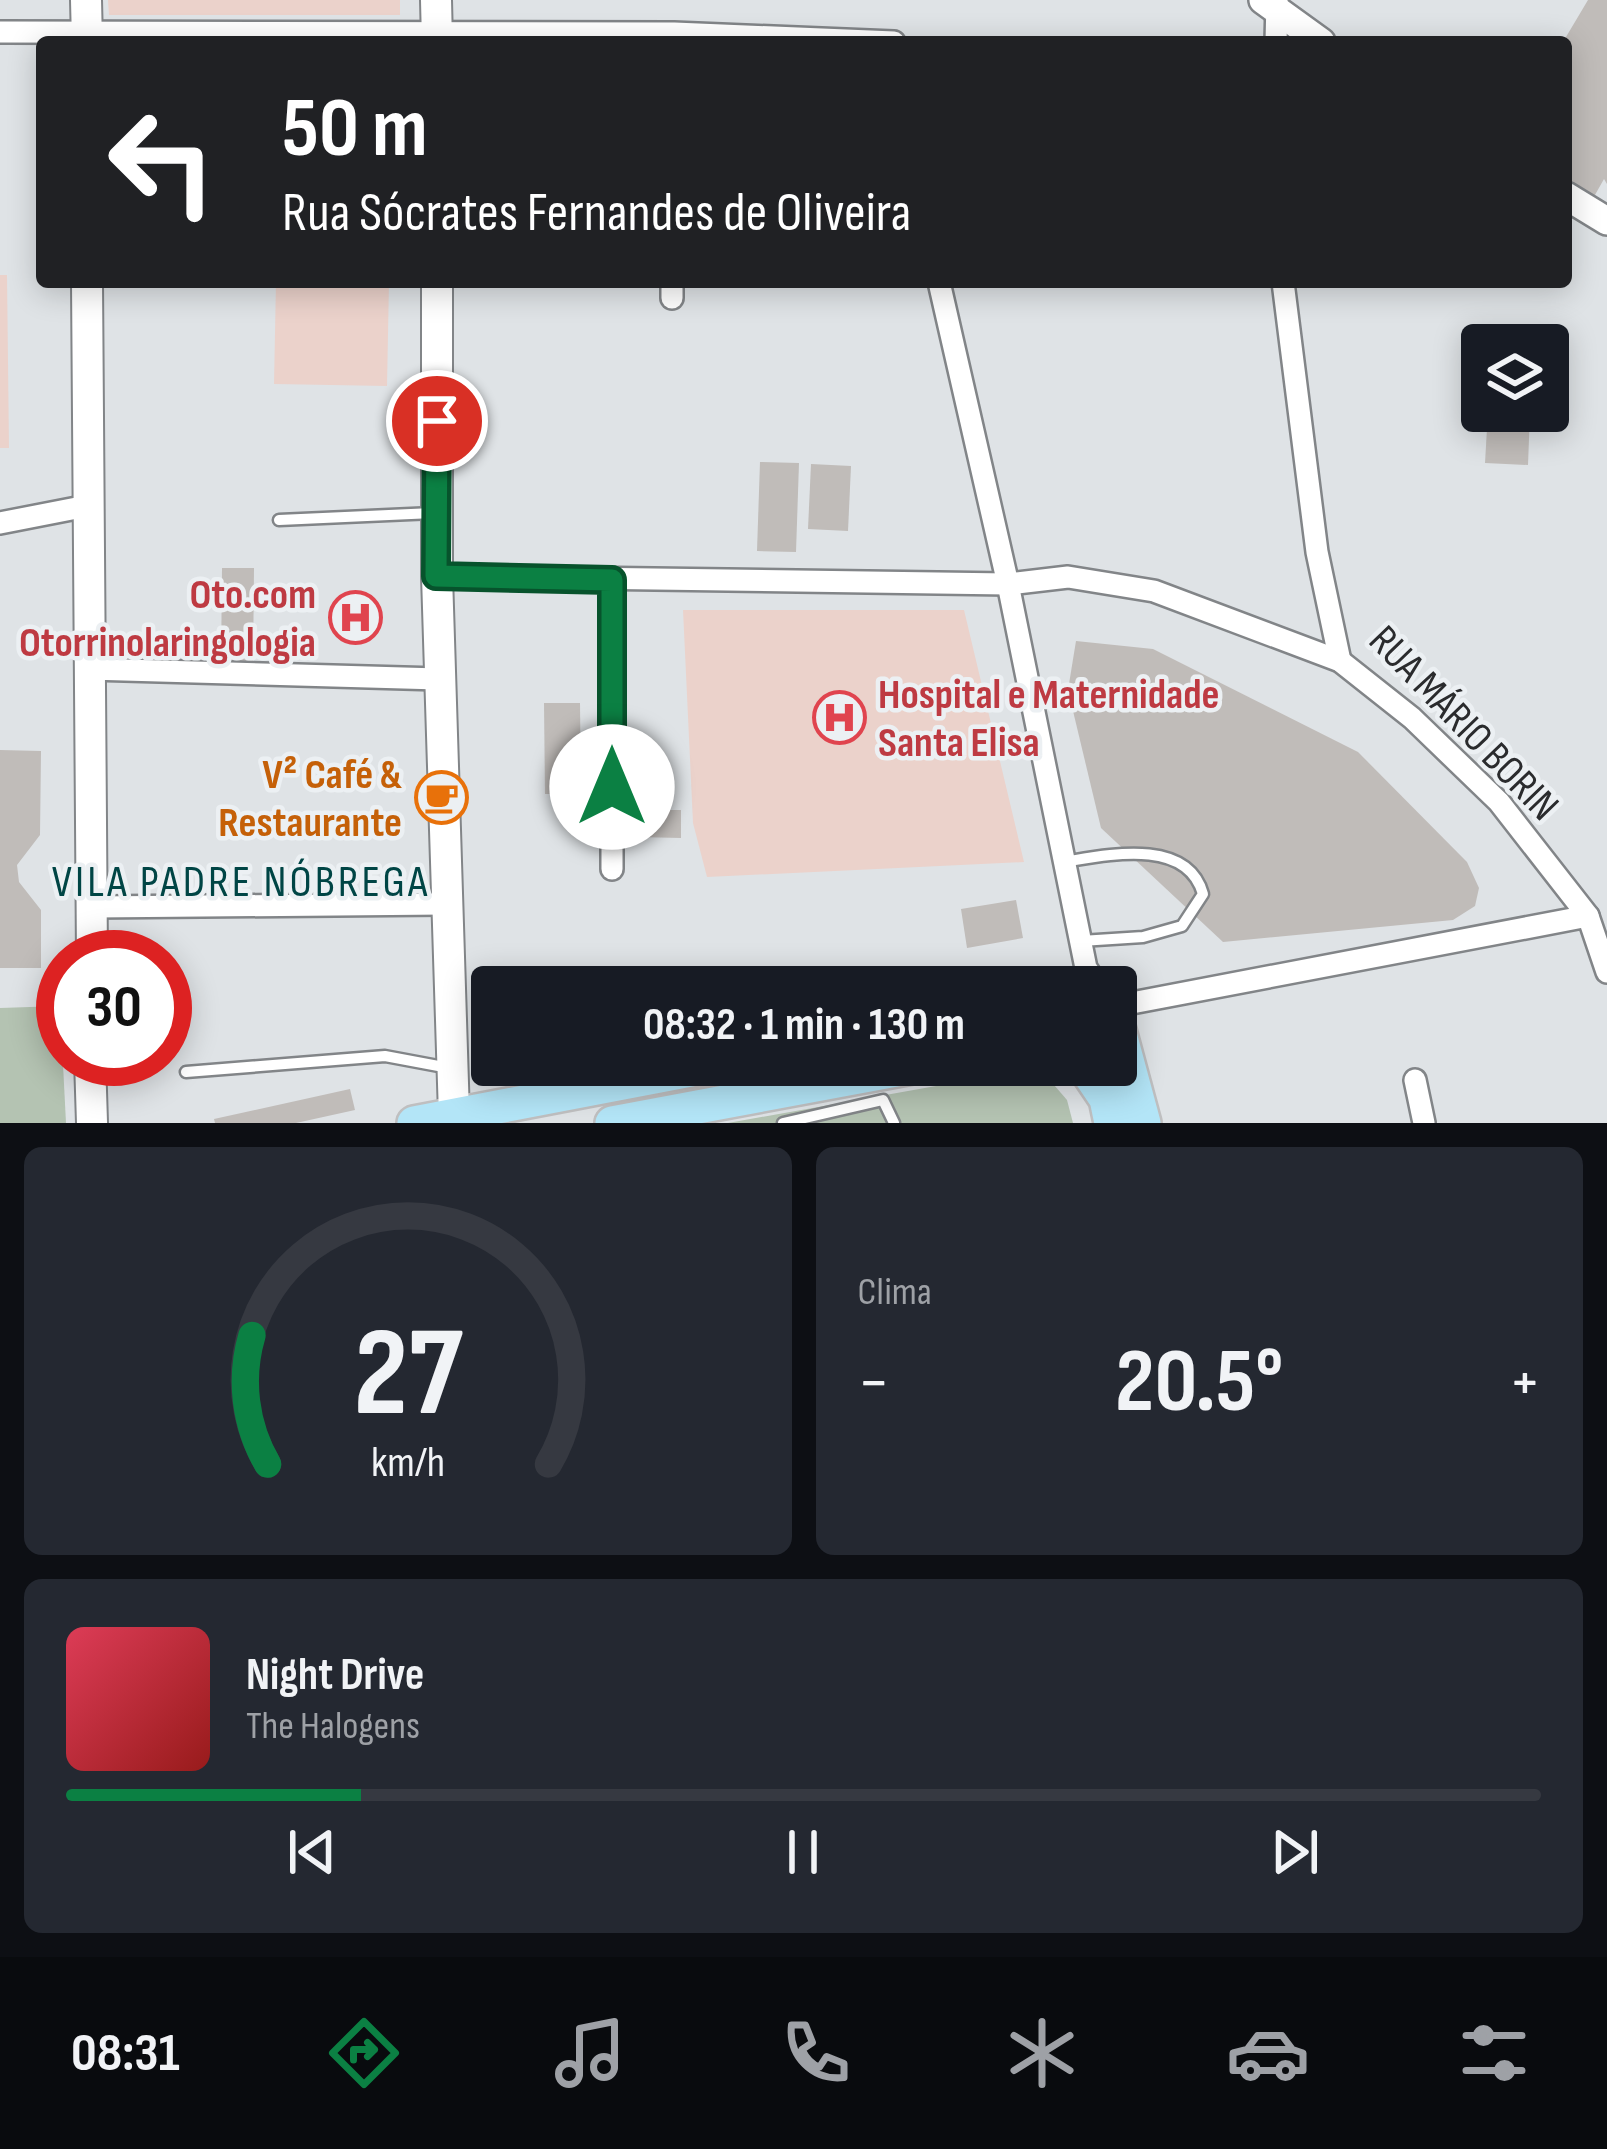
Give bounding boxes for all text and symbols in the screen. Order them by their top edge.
text: 50 m [282,79,428,180]
icon: left [84,84,240,240]
text: Rua Sócrates Fernandes de Oliveira [282,181,911,246]
map controls [1461,324,1569,432]
button: layers [1461,324,1569,432]
pin [386,370,488,472]
icon: arrive [404,388,470,454]
place label: Oto.com Otorrinolaringologia [19,570,316,669]
hospital icon: Oto.com Otorrinolaringologia [327,589,383,645]
street label: RUA MÁRIO BORIN [1358,616,1569,832]
place label: Hospital e Maternidade Santa Elisa [878,670,1219,769]
hospital icon: Hospital e Maternidade Santa Elisa [811,689,867,745]
position arrow [549,724,675,850]
place label: V² Café & Restaurante [218,750,403,849]
cafe icon: V² Café & Restaurante [413,769,469,825]
district label: VILA PADRE NÓBREGA [52,855,430,910]
speed limit sign: 30 [36,930,192,1086]
text: 08:32 · 1 min · 130 m [643,998,965,1053]
text: Clima [858,1269,932,1316]
text: 27 [353,1301,463,1450]
text: 20.5° [1115,1329,1283,1437]
text: − [858,1344,890,1423]
text: + [1509,1344,1541,1423]
text: km/h [371,1437,445,1489]
text: Night Drive [246,1648,424,1703]
text: The Halogens [246,1703,420,1750]
icon: previous [279,1819,345,1885]
icon: pause [770,1819,836,1885]
icon: next [1262,1819,1328,1885]
icon: directions [322,2011,406,2095]
icon: music [548,2011,632,2095]
icon: phone [774,2011,858,2095]
icon: climate [1000,2011,1084,2095]
icon: car [1226,2011,1310,2095]
icon: filters [1452,2011,1536,2095]
text: 08:31 [71,2021,180,2086]

